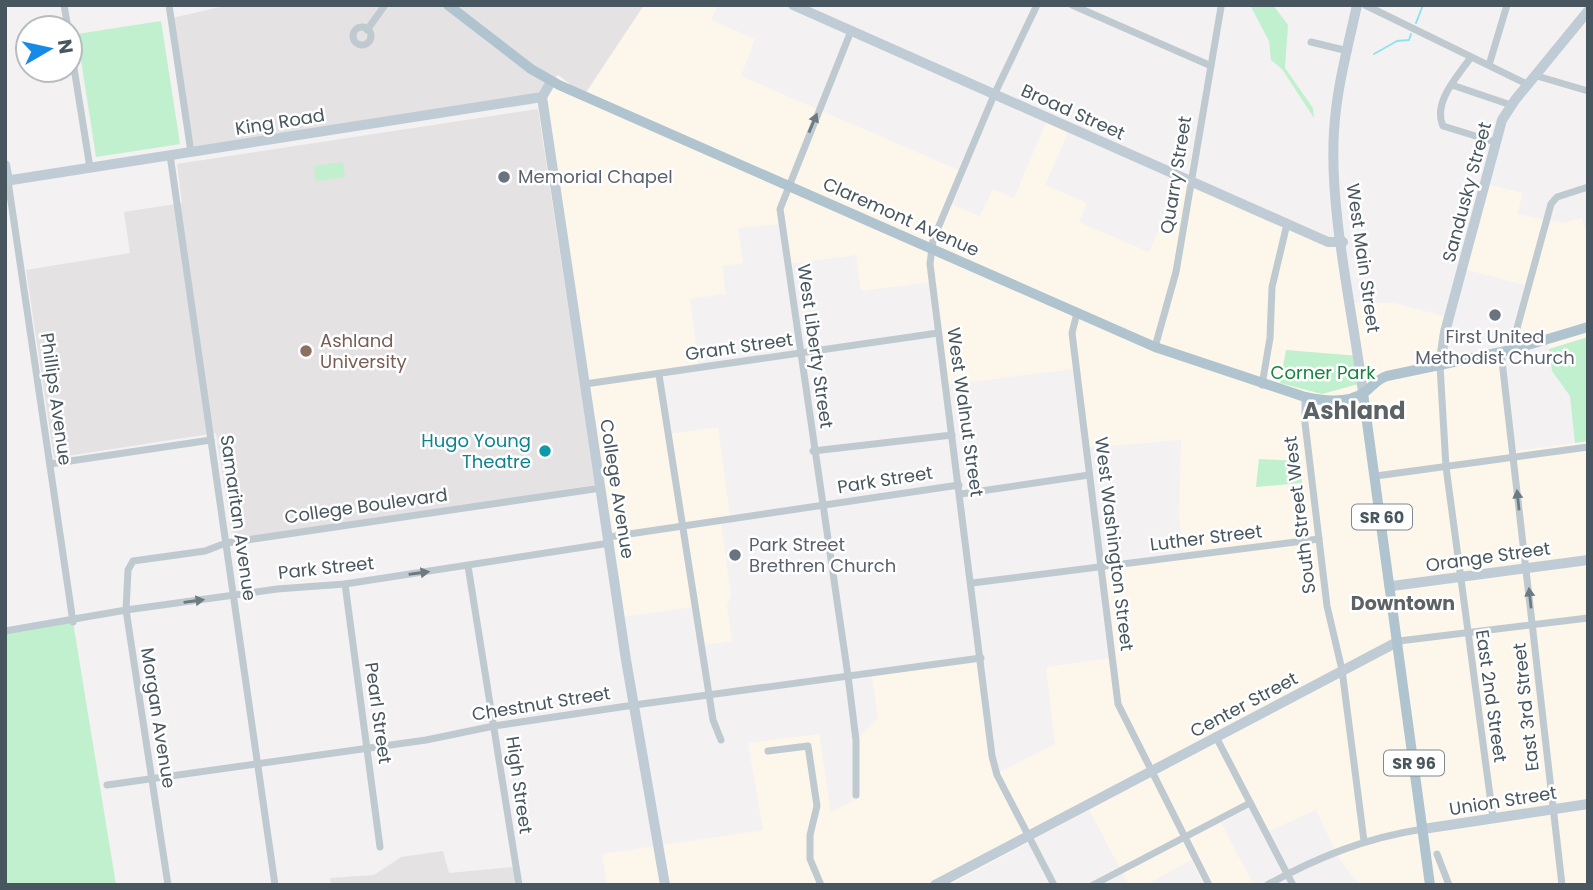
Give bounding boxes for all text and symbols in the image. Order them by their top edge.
north arrow [14,14,84,84]
text: N [51,37,80,56]
street label: Broad Street [1017,78,1129,146]
street label: King Road [233,102,327,141]
one-way arrow [808,112,819,133]
street label: Quarry Street [1154,114,1197,236]
street label: Sandusky Street [1436,119,1497,265]
place label: Memorial Chapel [518,164,673,189]
marker: Memorial Chapel [496,169,512,185]
street label: Claremont Avenue [819,171,983,262]
street label: West Main Street [1341,182,1386,334]
street label: West Liberty Street [792,262,839,430]
marker: First United Methodist Church [1487,307,1503,323]
place label: First United Methodist Church [1415,324,1575,370]
street label: West Walnut Street [941,326,990,498]
street label: Grant Street [683,327,794,366]
place label: Ashland University [320,328,407,374]
street label: Phillips Avenue [35,331,78,467]
marker: Ashland University [298,343,314,359]
park label: Corner Park [1271,360,1376,385]
district label: Ashland [1302,394,1406,427]
street label: College Avenue [594,417,641,561]
place label: Hugo Young Theatre [421,428,531,474]
street label: Samaritan Avenue [214,433,263,602]
street label: South Street West [1277,435,1322,595]
street label: West Washington Street [1089,436,1140,652]
marker: Hugo Young Theatre [537,443,553,459]
street label: Park Street [836,460,934,499]
street label: College Boulevard [283,482,449,529]
one-way arrow [1512,489,1523,511]
road number: SR 60 [1352,504,1412,530]
street label: Luther Street [1148,518,1263,557]
place label: Park Street Brethren Church [749,532,896,578]
street label: Orange Street [1424,535,1552,578]
marker: Park Street Brethren Church [727,547,743,563]
street label: Park Street [277,550,375,585]
one-way arrow [408,568,430,579]
one-way arrow [1524,587,1535,609]
district label: Downtown [1351,590,1455,617]
one-way arrow [183,595,205,606]
street label: East 2nd Street [1470,628,1513,764]
street label: East 3rd Street [1506,642,1545,773]
street label: Morgan Avenue [135,646,182,790]
street label: Pearl Street [359,660,398,765]
street label: Center Street [1186,666,1302,743]
street label: Chestnut Street [470,680,612,727]
street label: High Street [500,735,539,835]
road number: SR 96 [1384,750,1444,776]
street label: Union Street [1447,780,1559,821]

